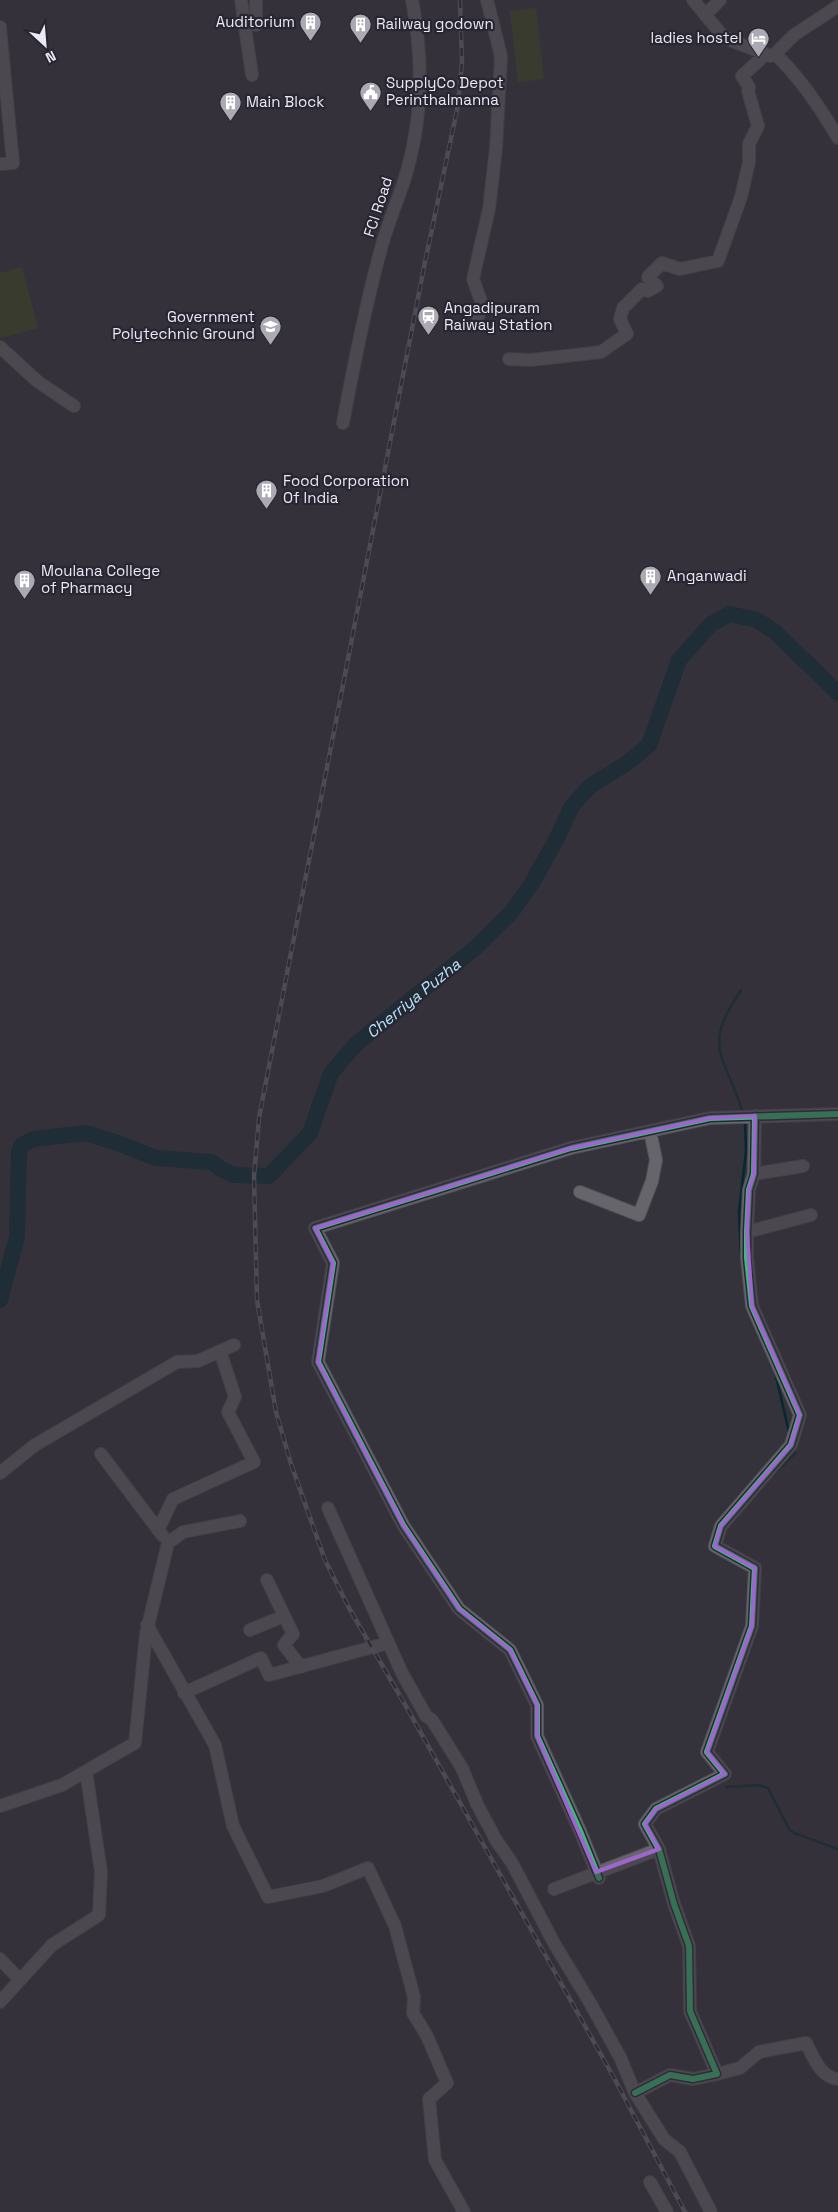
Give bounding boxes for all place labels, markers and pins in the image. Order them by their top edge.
building icon: Auditorium [299,10,323,41]
place label: Auditorium [216,12,295,31]
building icon: Railway godown [348,12,372,43]
place label: Railway godown [376,14,494,33]
hotel icon: ladies hostel [746,26,770,57]
place label: ladies hostel [651,28,742,47]
place label: SupplyCo Depot Perinthalmanna [386,73,504,109]
public building icon: SupplyCo Depot Perinthalmanna [358,80,382,111]
building icon: Main Block [218,90,242,121]
place label: Main Block [246,92,324,111]
place label: Angadipuram Raiway Station [444,298,552,334]
station icon: Angadipuram Raiway Station [416,305,440,336]
place label: Government Polytechnic Ground [112,307,255,343]
school or university icon: Government Polytechnic Ground [259,314,283,345]
place label: Food Corporation Of India [283,471,409,507]
building icon: Food Corporation Of India [255,478,279,509]
place label: Moulana College of Pharmacy [41,561,160,597]
building icon: Anganwadi [639,564,663,595]
place label: Anganwadi [667,566,747,585]
building icon: Moulana College of Pharmacy [13,568,37,599]

